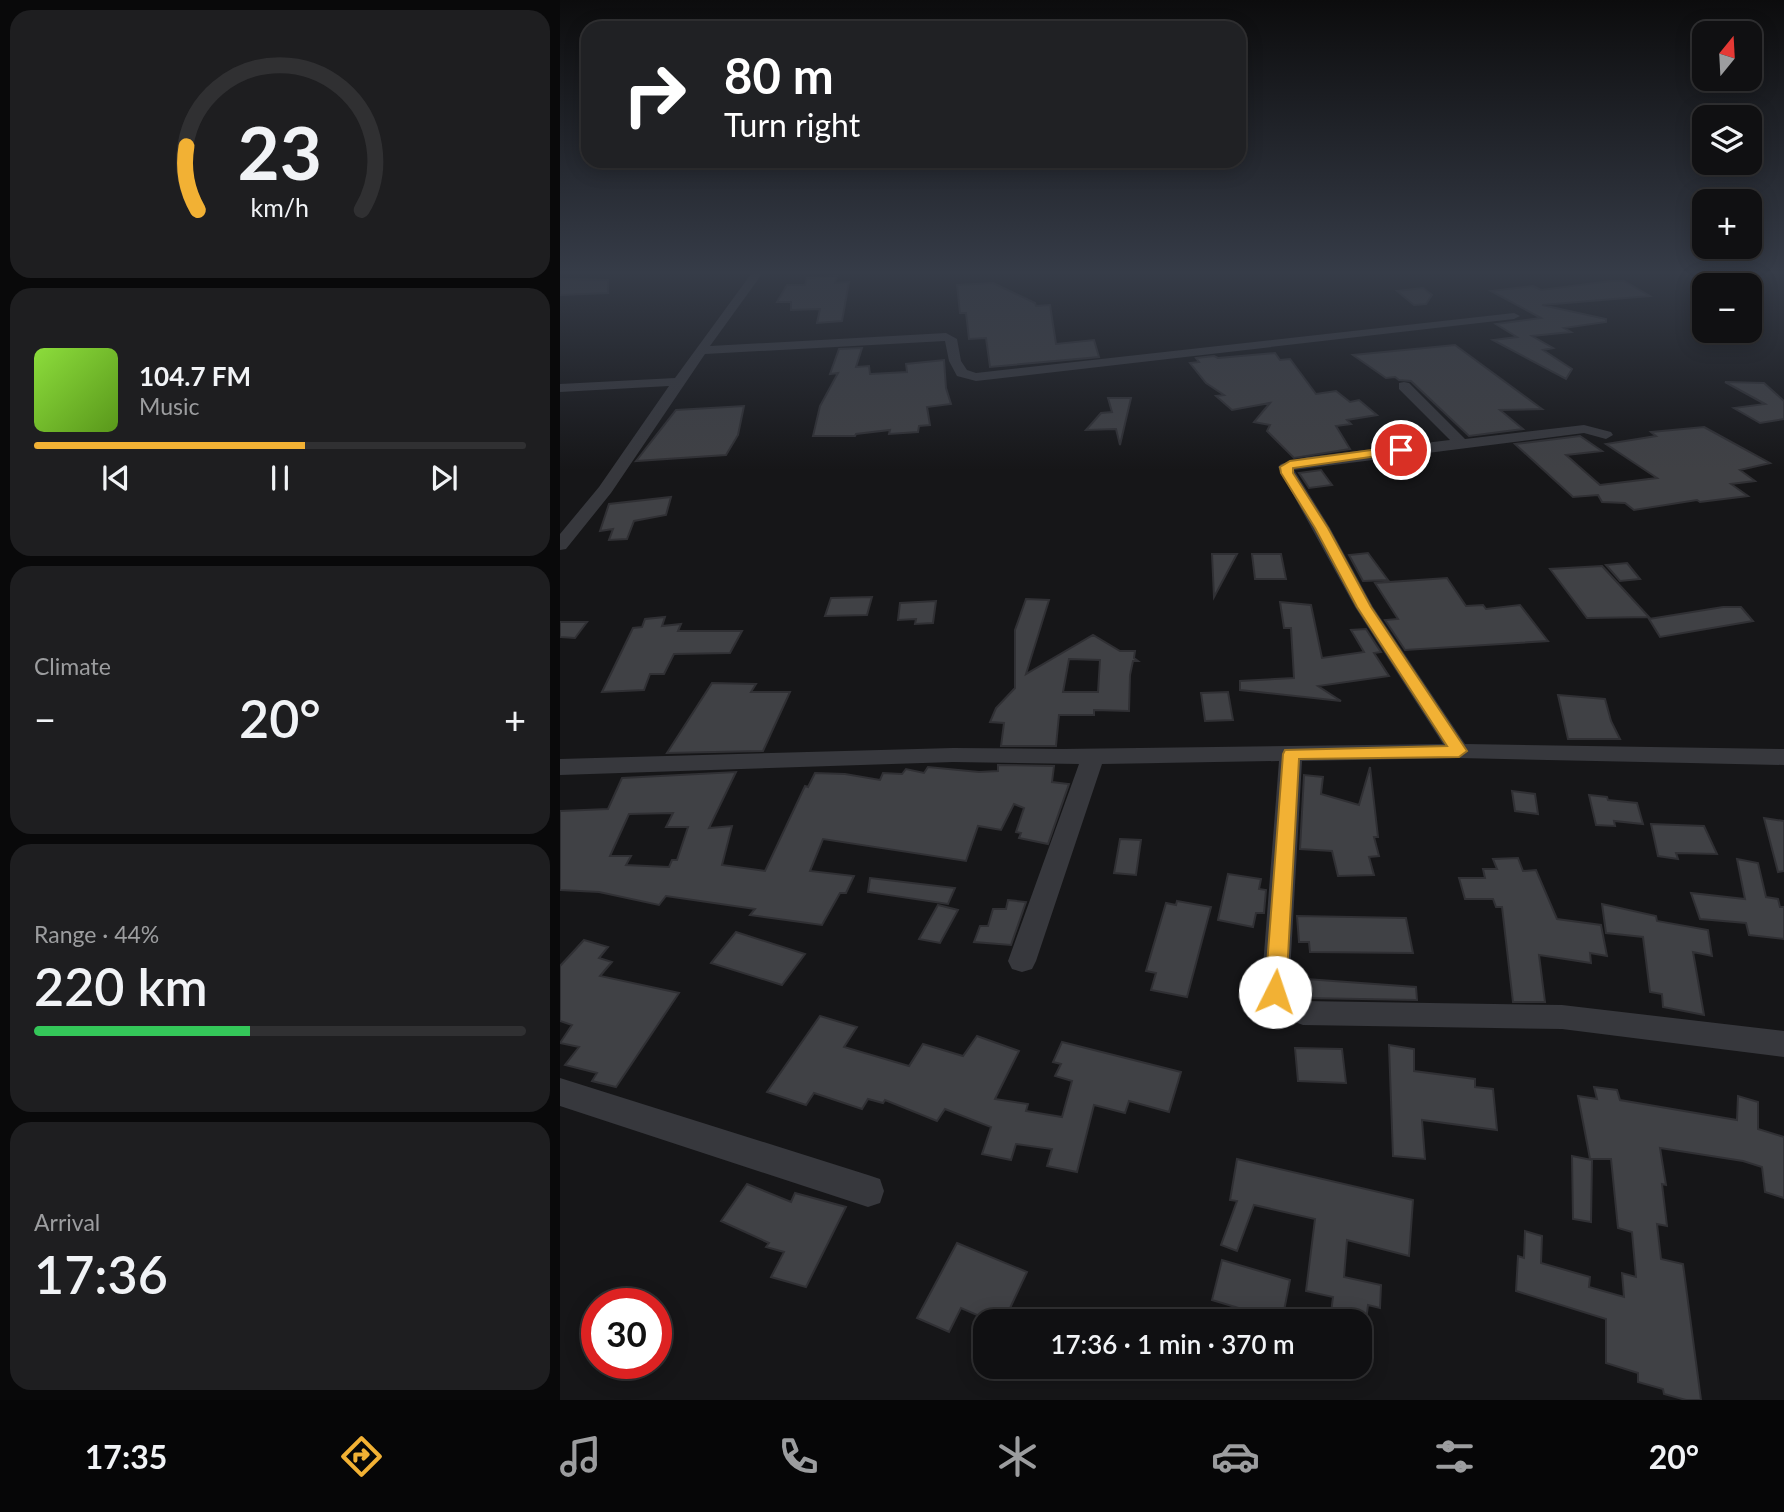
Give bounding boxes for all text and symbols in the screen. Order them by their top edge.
north arrow [1692,21,1762,91]
map controls [1692,21,1762,343]
text: 80 m [724,46,834,104]
icon: right [609,49,700,140]
text: Turn right [724,105,860,144]
button: layers [1692,105,1762,175]
text: 23 [238,108,322,196]
button: + [1692,189,1762,259]
text: km/h [251,192,309,222]
button: − [1692,273,1762,343]
text: 104.7 FM [139,360,251,392]
text: Music [139,392,199,420]
pin [1371,420,1431,480]
icon: arrive [1382,431,1420,469]
icon: previous [97,459,135,497]
icon: pause [261,459,299,497]
icon: next [425,459,463,497]
text: Climate [34,652,111,680]
text: 20° [239,687,321,749]
text: − [34,696,56,742]
text: + [504,696,526,742]
text: Range · 44% [34,920,159,948]
text: 220 km [34,955,208,1017]
position arrow [1238,955,1312,1029]
text: Arrival [34,1208,100,1236]
text: 17:36 [34,1243,168,1305]
speed limit sign: 30 [581,1288,672,1379]
text: 17:36 · 1 min · 370 m [1050,1328,1295,1360]
icon: directions [337,1432,386,1481]
icon: music [556,1432,605,1481]
icon: phone [774,1432,823,1481]
icon: climate [993,1432,1042,1481]
icon: car [1211,1432,1260,1481]
icon: filters [1430,1432,1479,1481]
text: 17:35 [85,1437,167,1476]
text: 20° [1649,1437,1699,1476]

